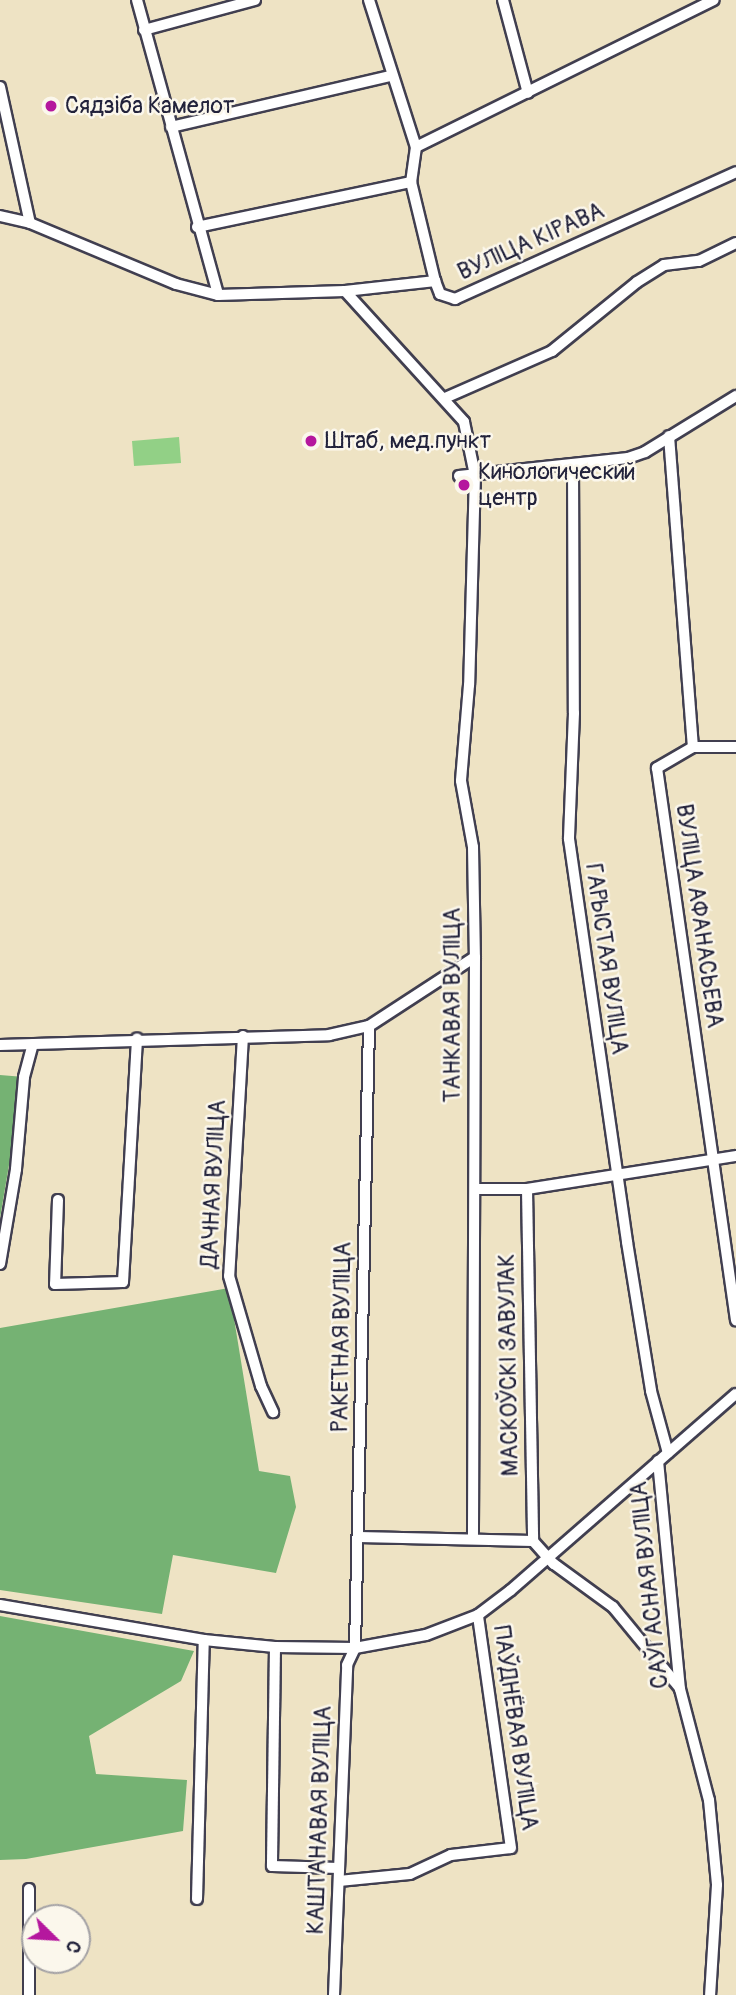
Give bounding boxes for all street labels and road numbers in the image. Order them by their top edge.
street label: ВУЛІЦА КІРАВА [454,197,608,287]
street label: ВУЛІЦА АФАНАСЬЕВА [670,802,728,1030]
street label: ГАРЫСТАЯ ВУЛІЦА [579,862,633,1056]
street label: ТАНКАВАЯ ВУЛІЦА [439,907,467,1103]
street label: ДАЧНАЯ ВУЛІЦА [196,1099,232,1269]
street label: РАКЕТНАЯ ВУЛІЦА [327,1242,357,1432]
street label: МАСКОЎСКІ ЗАВУЛАК [493,1253,525,1477]
street label: САЎГАСНАЯ ВУЛІЦА [625,1480,675,1690]
street label: ПАЎДНЁВАЯ ВУЛІЦА [487,1624,543,1832]
street label: КАШТАНАВАЯ ВУЛІЦА [302,1705,338,1935]

